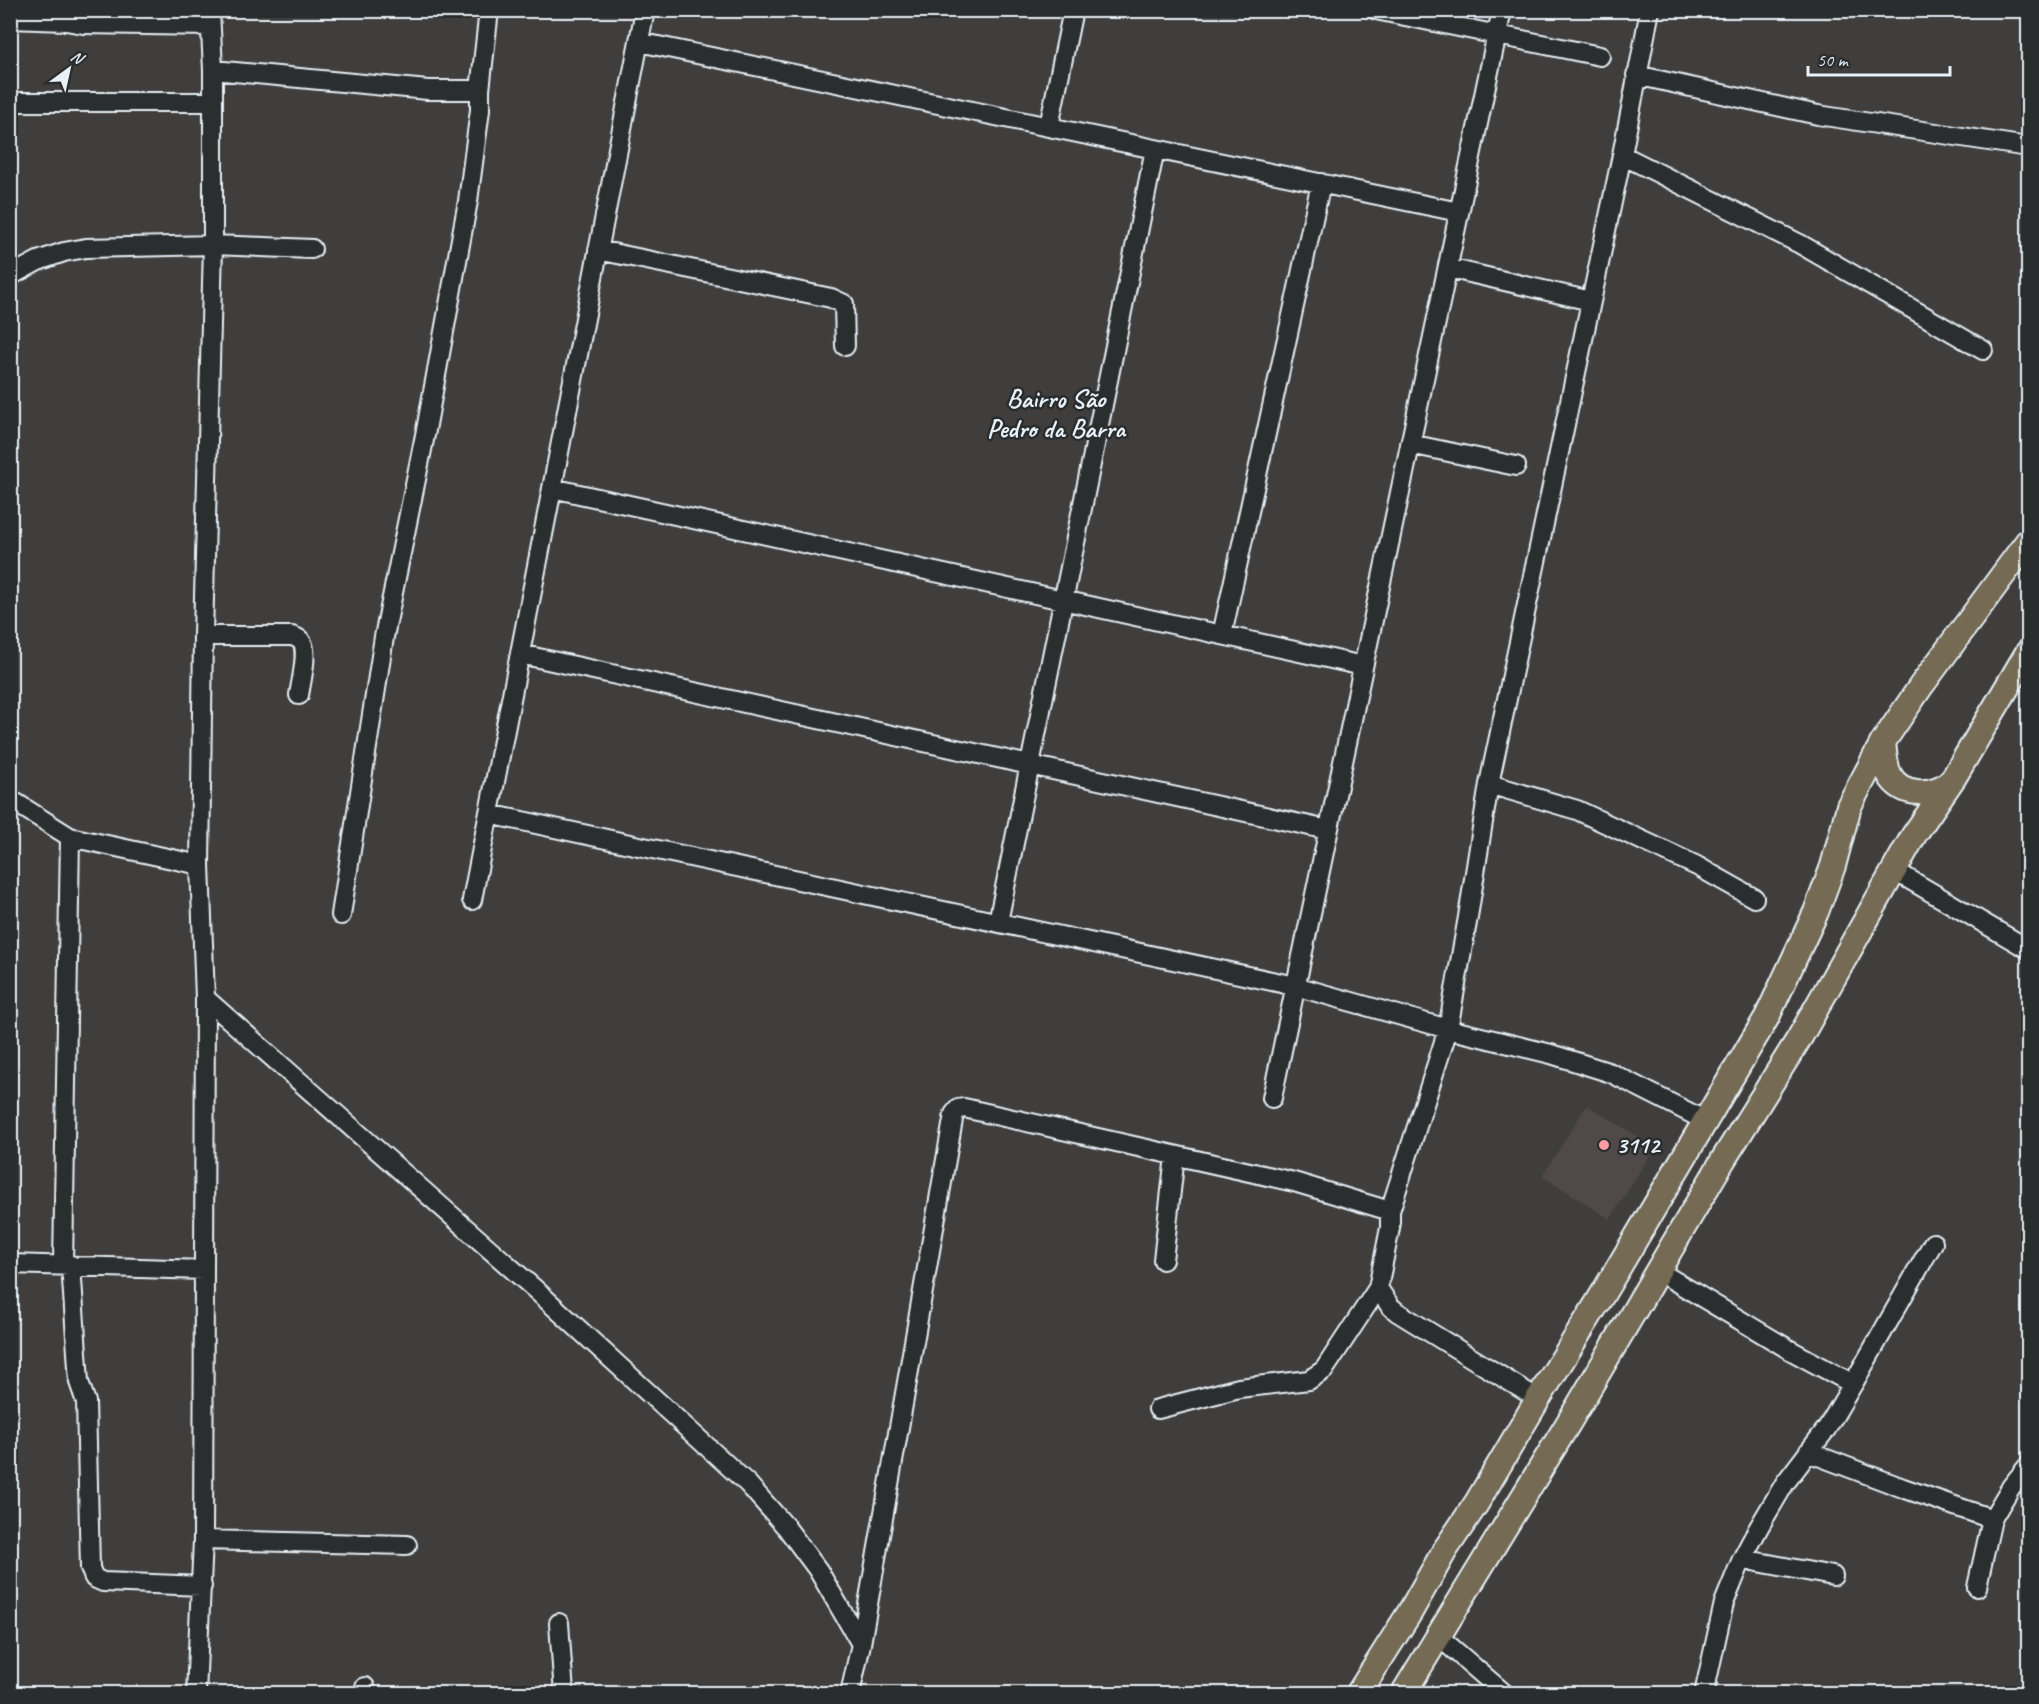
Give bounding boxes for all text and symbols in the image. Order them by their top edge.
north arrow [39,39,99,99]
scale bar [1808,39,1950,77]
text: N [67,46,89,70]
text: 50 m [1817,49,1850,71]
district label: Bairro São Pedro da Barra [987,382,1127,445]
place label: 3112 [1616,1130,1661,1160]
marker: 3112 [1597,1138,1611,1152]

